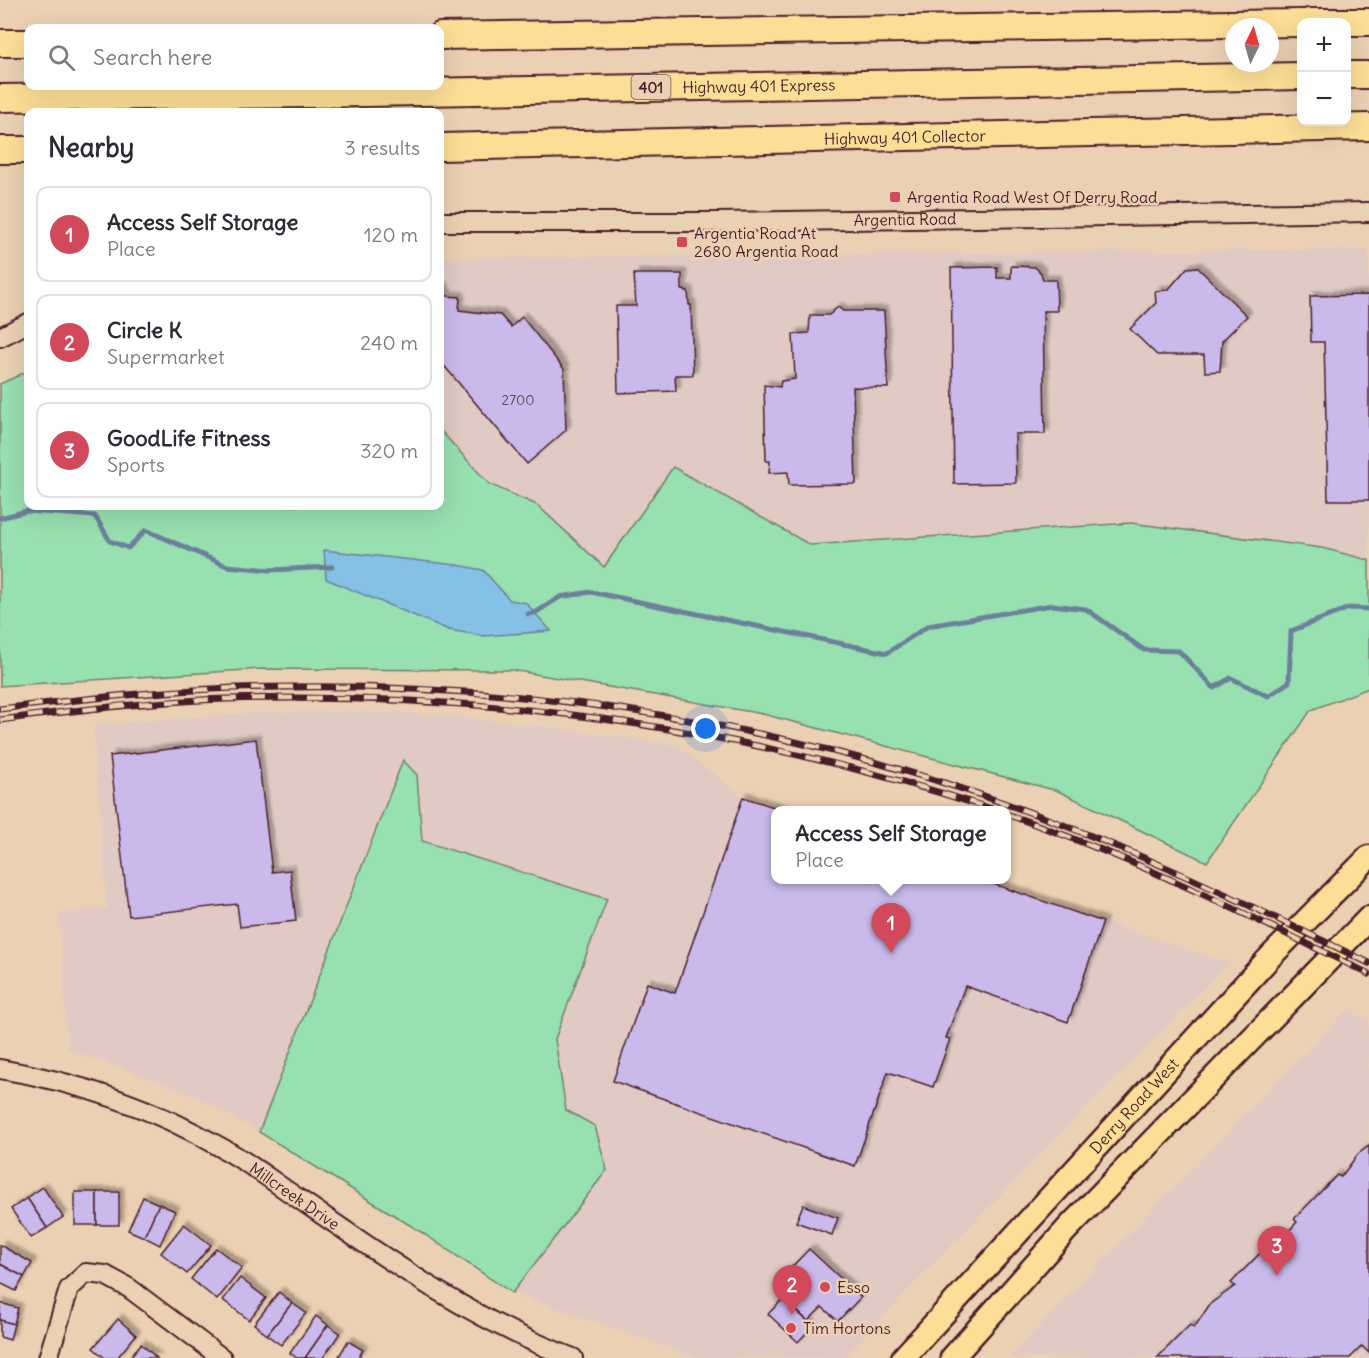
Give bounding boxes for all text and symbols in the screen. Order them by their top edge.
north arrow [1225,18,1279,72]
map controls [1297,18,1351,126]
button: + [1297,18,1351,72]
search box [24,24,444,90]
icon: search [45,41,78,74]
text: Search here [93,43,212,71]
button: − [1297,72,1351,126]
street label: Highway 401 Express [682,74,836,97]
road number: 401 [632,75,670,99]
street label: Highway 401 Collector [824,125,987,149]
text: Nearby [48,131,134,164]
text: 3 results [344,135,420,160]
place label: Argentia Road West Of Derry Road [907,187,1157,207]
marker: Argentia Road West Of Derry Road [888,190,902,204]
text: Access Self Storage [107,208,298,236]
street label: Argentia Road [853,208,957,230]
text: 1 [66,222,73,247]
text: 120 m [364,222,418,247]
place label: Argentia Road At 2680 Argentia Road [694,223,838,261]
marker: Argentia Road At 2680 Argentia Road [675,235,689,249]
text: Place [107,236,155,261]
text: Circle K [107,316,182,344]
text: 2 [64,330,75,355]
text: 240 m [360,330,418,355]
text: Supermarket [107,344,225,369]
house number: 2700 [502,391,534,409]
text: GoodLife Fitness [107,424,271,452]
text: 3 [64,438,75,463]
text: 320 m [360,438,418,463]
text: Sports [107,452,165,477]
your location [691,714,720,743]
popup [771,806,1011,884]
text: Access Self Storage [795,819,987,847]
text: Place [795,847,844,872]
pin: 1 [872,904,910,953]
street label: Derry Road West [1085,1053,1183,1158]
street label: Millcreek Drive [246,1158,344,1234]
pin: 3 [1258,1226,1296,1276]
pin: 2 [772,1266,812,1315]
place label: Esso [837,1277,870,1297]
marker: Esso [818,1280,832,1294]
place label: Tim Hortons [803,1318,891,1338]
marker: Tim Hortons [784,1321,798,1335]

